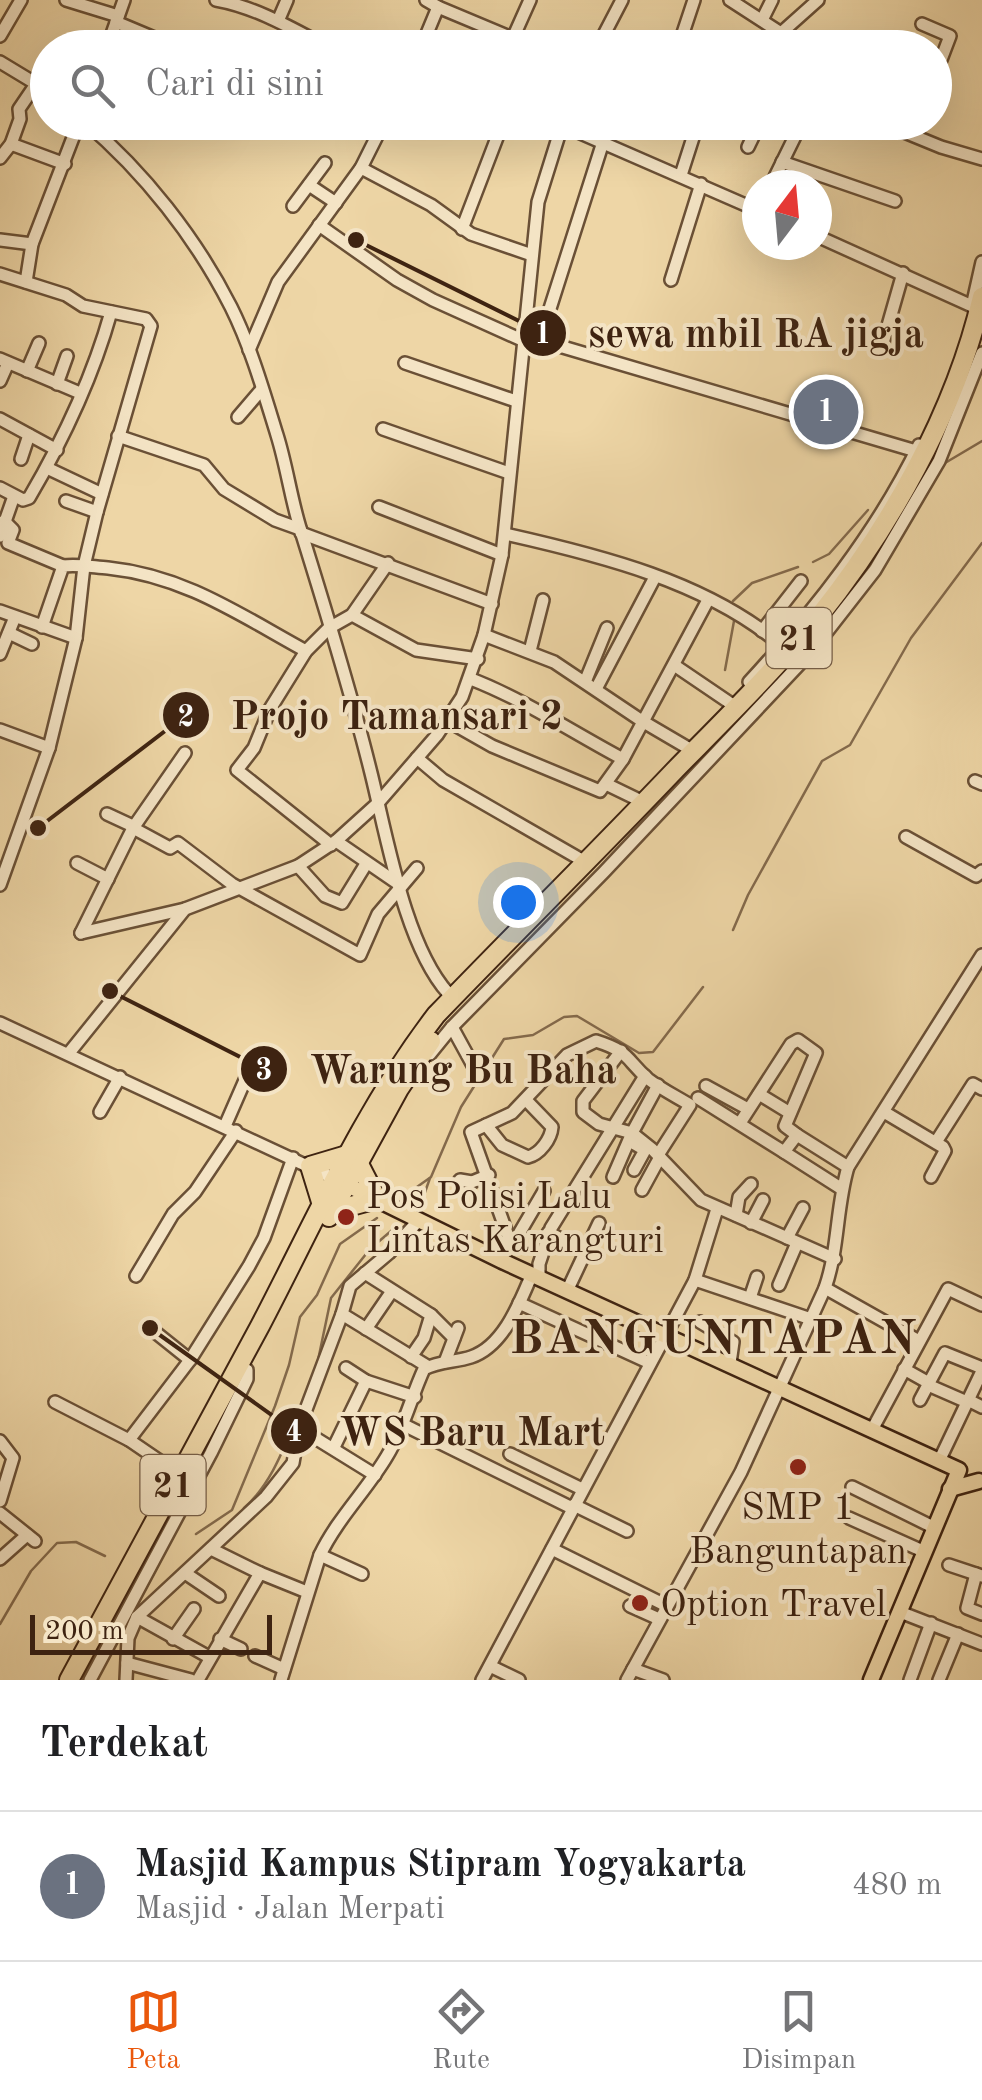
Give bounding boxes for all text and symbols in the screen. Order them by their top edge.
search box [30,30,952,140]
icon: search [65,58,120,113]
text: Cari di sini [145,66,324,104]
north arrow [742,170,832,260]
callout: sewa mbil RA jigja [518,298,944,368]
text: sewa mbil RA jigja [588,317,924,357]
text: 1 [534,320,552,350]
pin: 1 [794,374,858,450]
road number: 21 [766,608,832,668]
callout: Projo Tamansari 2 [161,680,583,750]
text: Projo Tamansari 2 [231,699,563,739]
text: 2 [177,703,195,733]
your location [493,877,544,928]
callout: Warung Bu Baha [239,1034,637,1104]
text: Warung Bu Baha [309,1053,617,1093]
text: 3 [255,1056,273,1086]
place label: Pos Polisi Lalu Lintas Karangturi [366,1179,664,1261]
marker: Pos Polisi Lalu Lintas Karangturi [335,1206,357,1228]
district label: BANGUNTAPAN [509,1316,919,1364]
callout: WS Baru Mart [269,1396,625,1466]
text: WS Baru Mart [339,1415,605,1455]
text: 4 [285,1418,303,1448]
road number: 21 [140,1455,206,1515]
marker: SMP 1 Banguntapan [787,1456,809,1478]
place label: SMP 1 Banguntapan [689,1490,907,1572]
place label: Option Travel [660,1587,886,1625]
marker: Option Travel [629,1592,651,1614]
scale bar [30,1610,272,1654]
text: 200 m [45,1618,124,1646]
text: Terdekat [40,1724,208,1766]
text: Masjid Kampus Stipram Yogyakarta [135,1847,746,1885]
text: 1 [63,1870,82,1902]
text: 480 m [852,1870,942,1902]
text: Masjid · Jalan Merpati [135,1894,445,1926]
tab: Peta [126,1984,181,2079]
tab: Rute [432,1984,490,2079]
tab: Disimpan [741,1984,856,2079]

